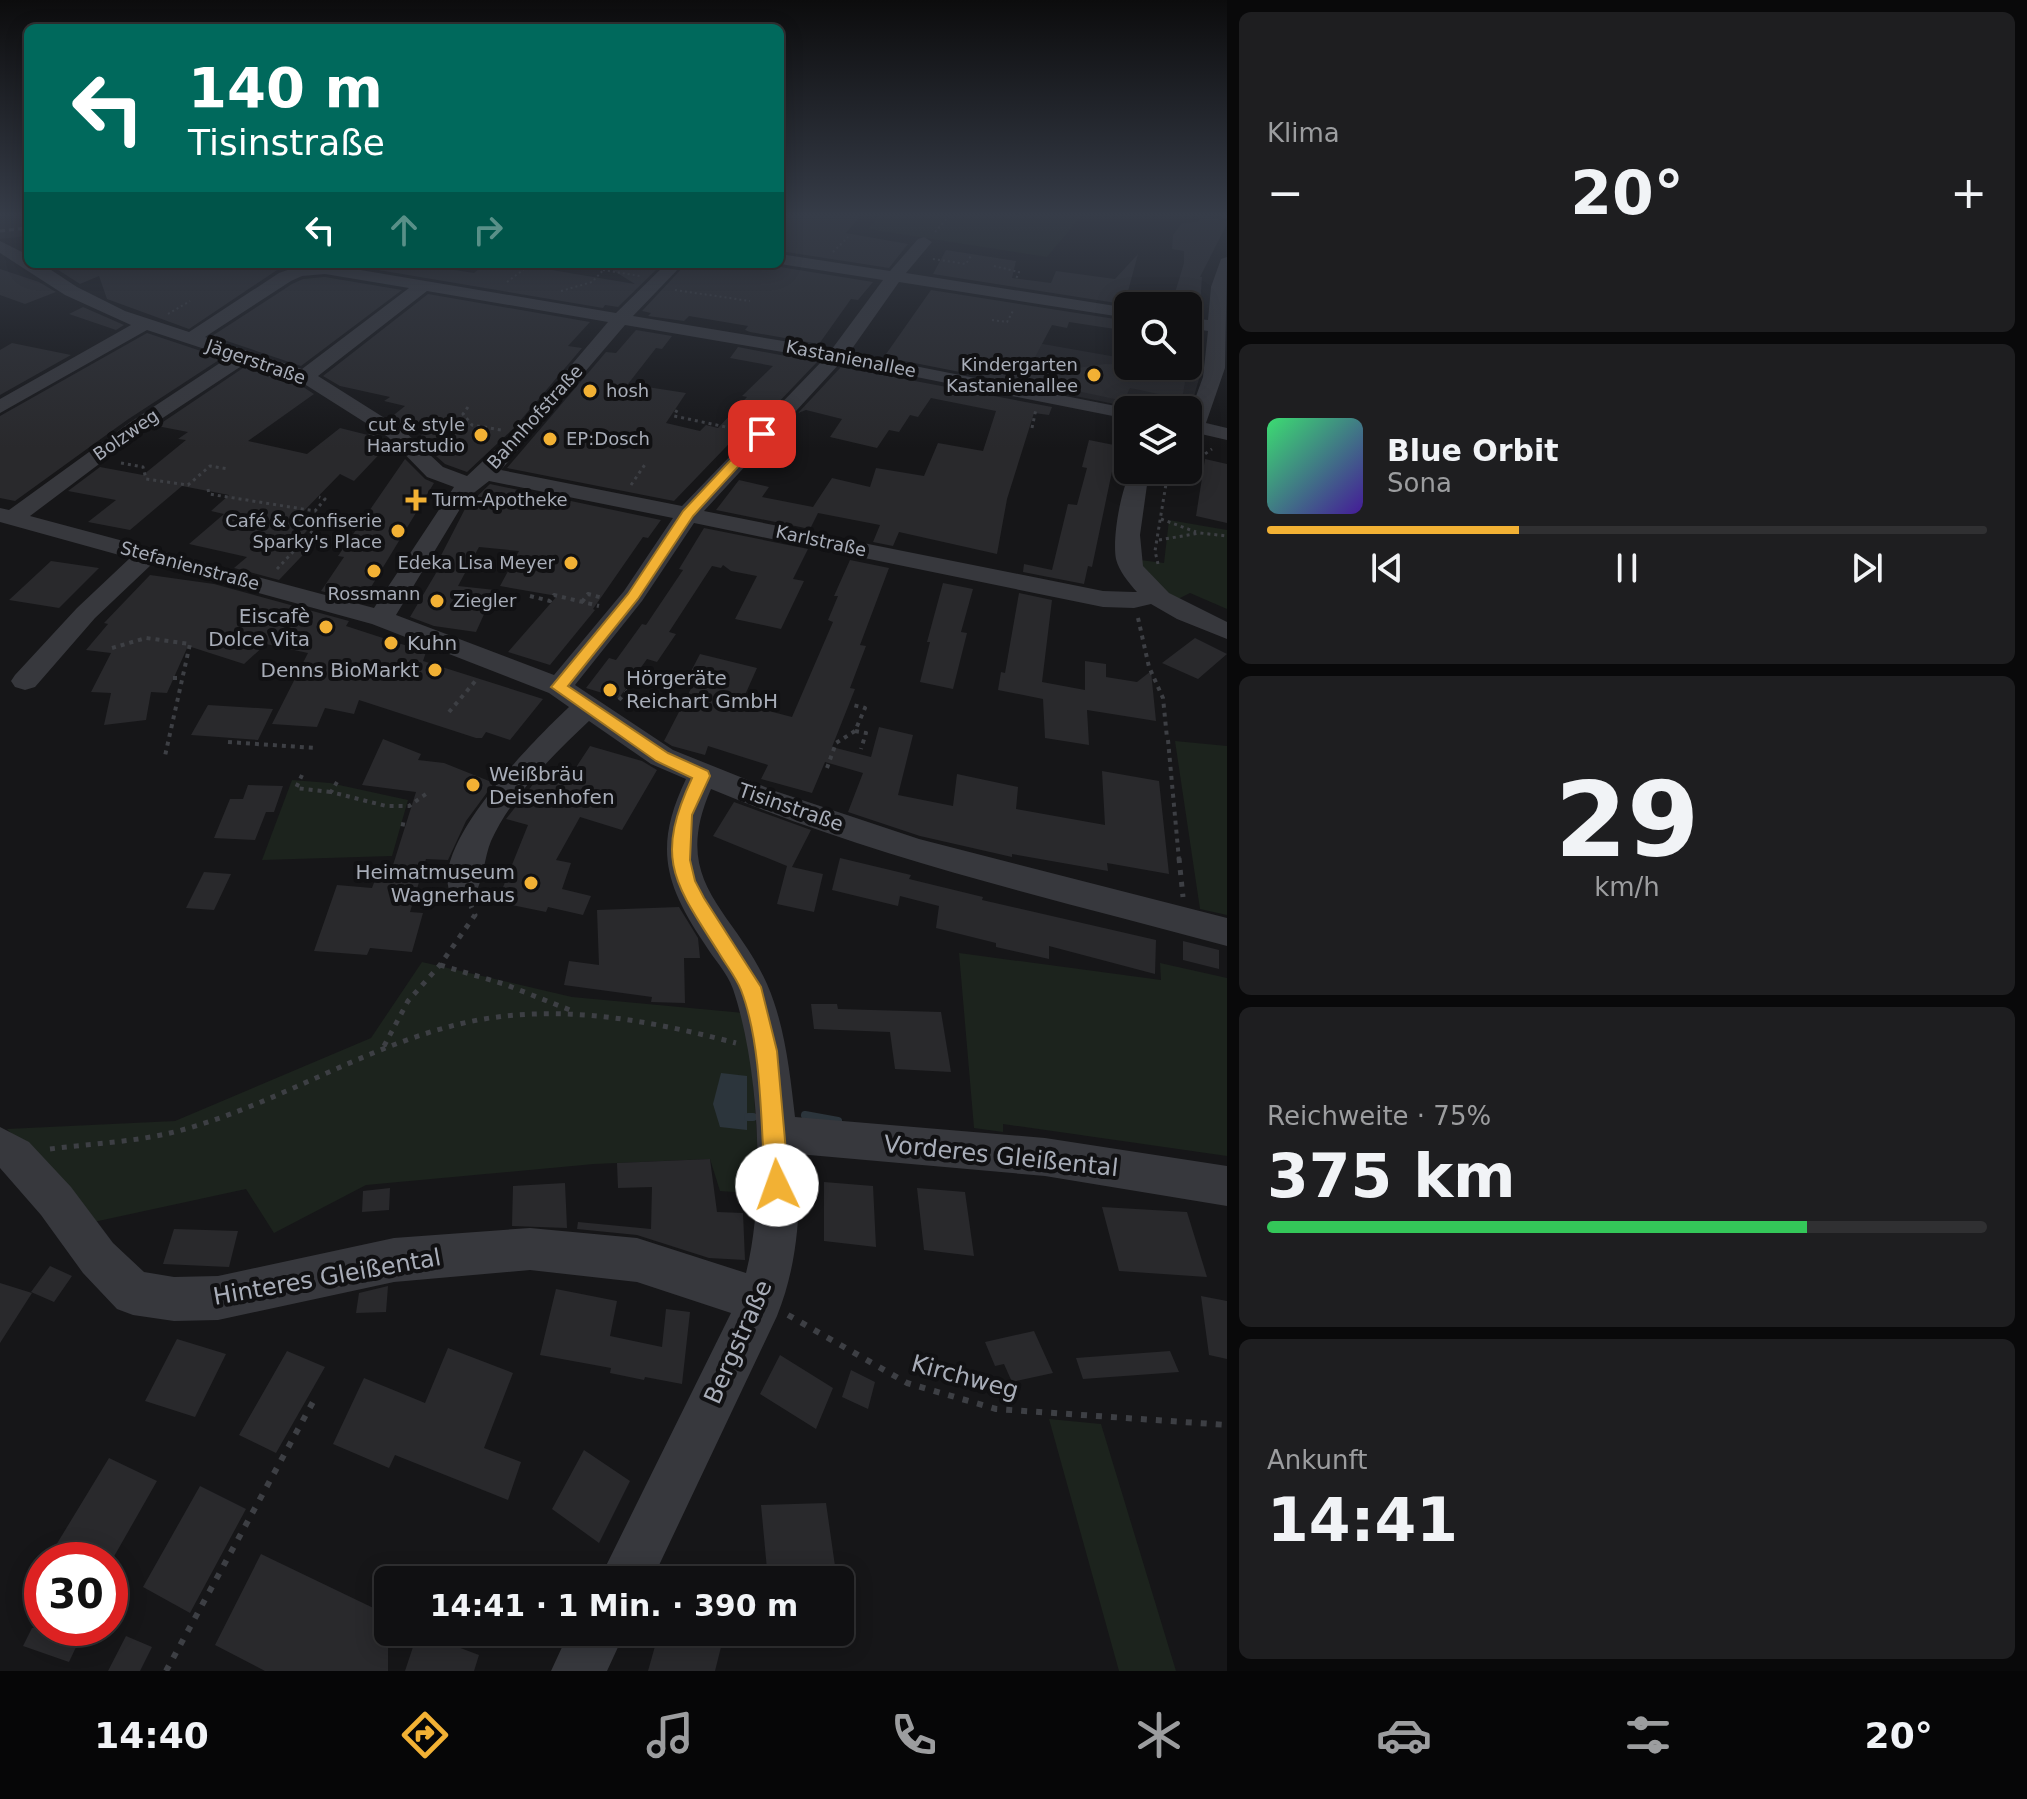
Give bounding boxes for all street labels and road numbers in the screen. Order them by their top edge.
street label: Jägerstraße [203,334,309,388]
street label: Kastanienallee [784,336,918,381]
street label: Bahnhofstraße [483,361,587,473]
street label: Bolzweg [89,404,162,465]
street label: Karlstraße [774,521,868,560]
street label: Stefanienstraße [118,537,262,594]
street label: Tisinstraße [734,778,847,836]
street label: Vorderes Gleißental [882,1130,1120,1182]
street label: Hinteres Gleißental [211,1243,443,1311]
street label: Bergstraße [698,1276,778,1408]
street label: Kirchweg [908,1349,1022,1405]

